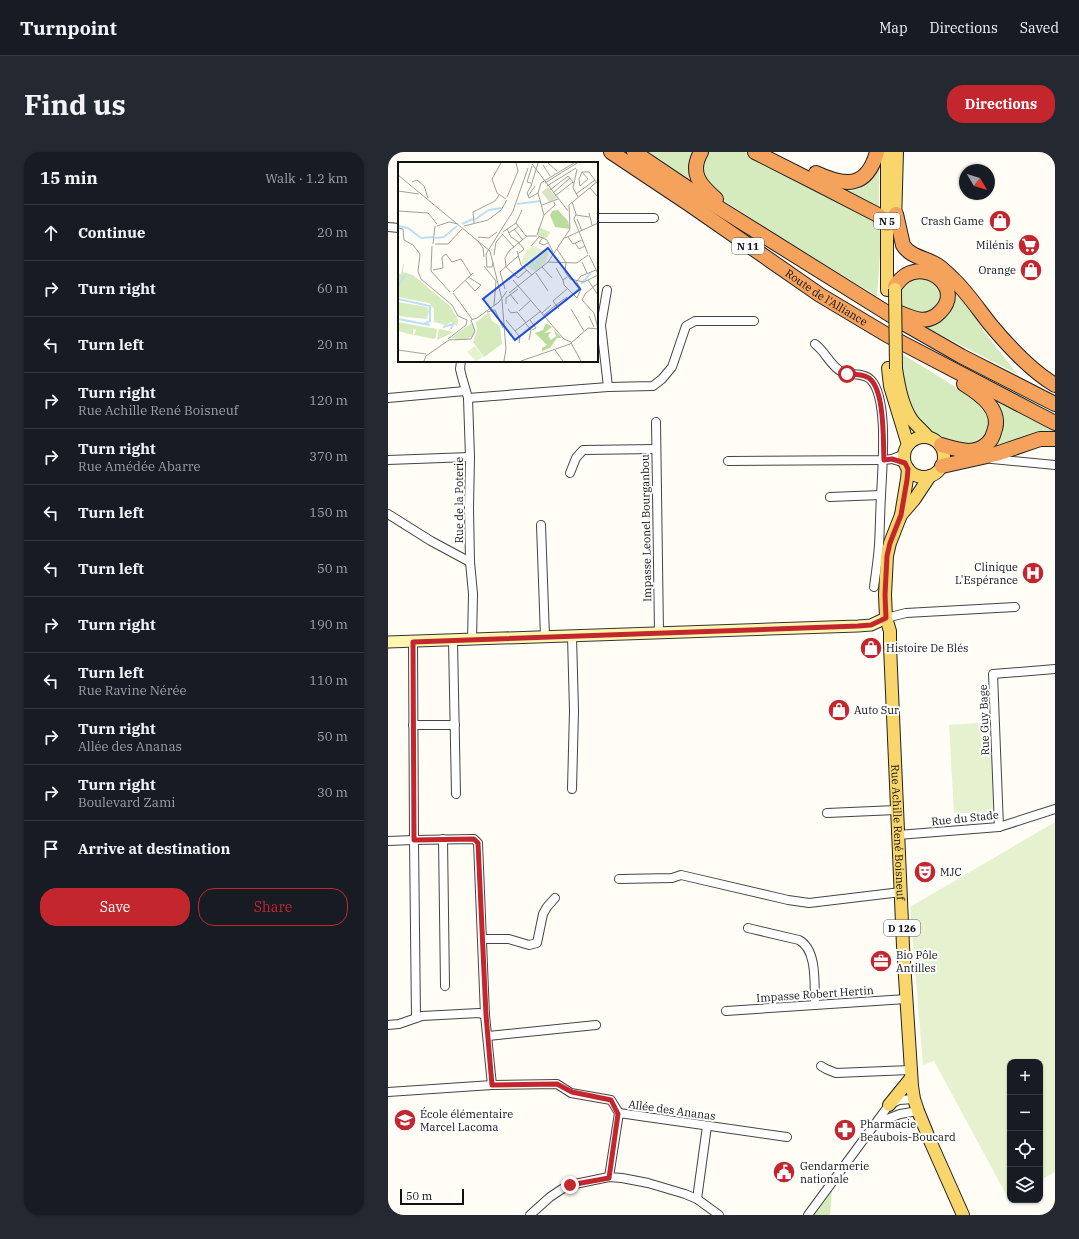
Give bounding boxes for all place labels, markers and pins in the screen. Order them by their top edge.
shop icon: Crash Game [987,208,1013,234]
place label: Crash Game [921,214,984,228]
supermarket icon: Milénis [1016,232,1042,258]
place label: Milénis [976,238,1014,252]
shop icon: Orange [1018,257,1044,283]
place label: Orange [978,263,1016,277]
place label: Clinique L'Espérance [955,560,1018,587]
hospital icon: Clinique L'Espérance [1020,560,1046,586]
shop icon: Histoire De Blés [858,635,884,661]
place label: Histoire De Blés [886,641,968,655]
shop icon: Auto Sur [826,697,852,723]
place label: Auto Sur [854,703,899,717]
theatre icon: MJC [912,859,938,885]
place label: MJC [940,865,962,879]
office icon: Bio Pôle Antilles [868,948,894,974]
place label: Bio Pôle Antilles [896,948,938,975]
school or university icon: École élémentaire Marcel Lacoma [392,1107,418,1133]
place label: École élémentaire Marcel Lacoma [420,1107,513,1134]
pharmacy icon: Pharmacie Beaubois-Boucard [832,1117,858,1143]
place label: Pharmacie Beaubois-Boucard [860,1117,956,1144]
public building icon: Gendarmerie nationale [771,1159,797,1185]
place label: Gendarmerie nationale [800,1159,869,1186]

